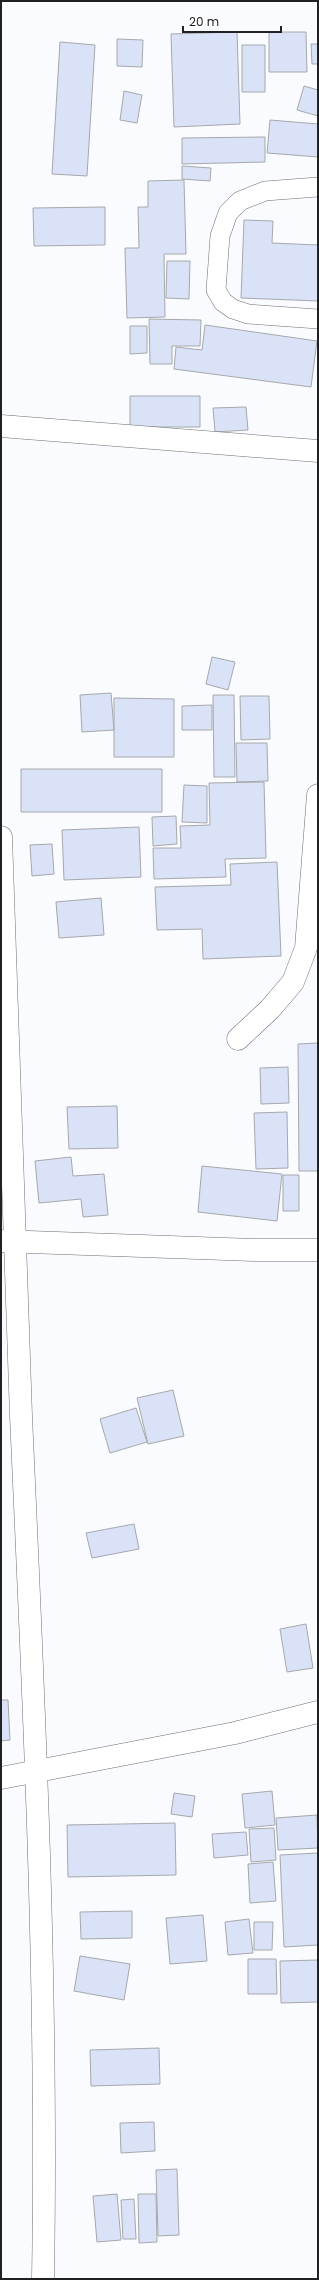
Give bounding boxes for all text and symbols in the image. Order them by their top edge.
scale bar [183,8,281,34]
text: 20 m [189,13,219,30]

